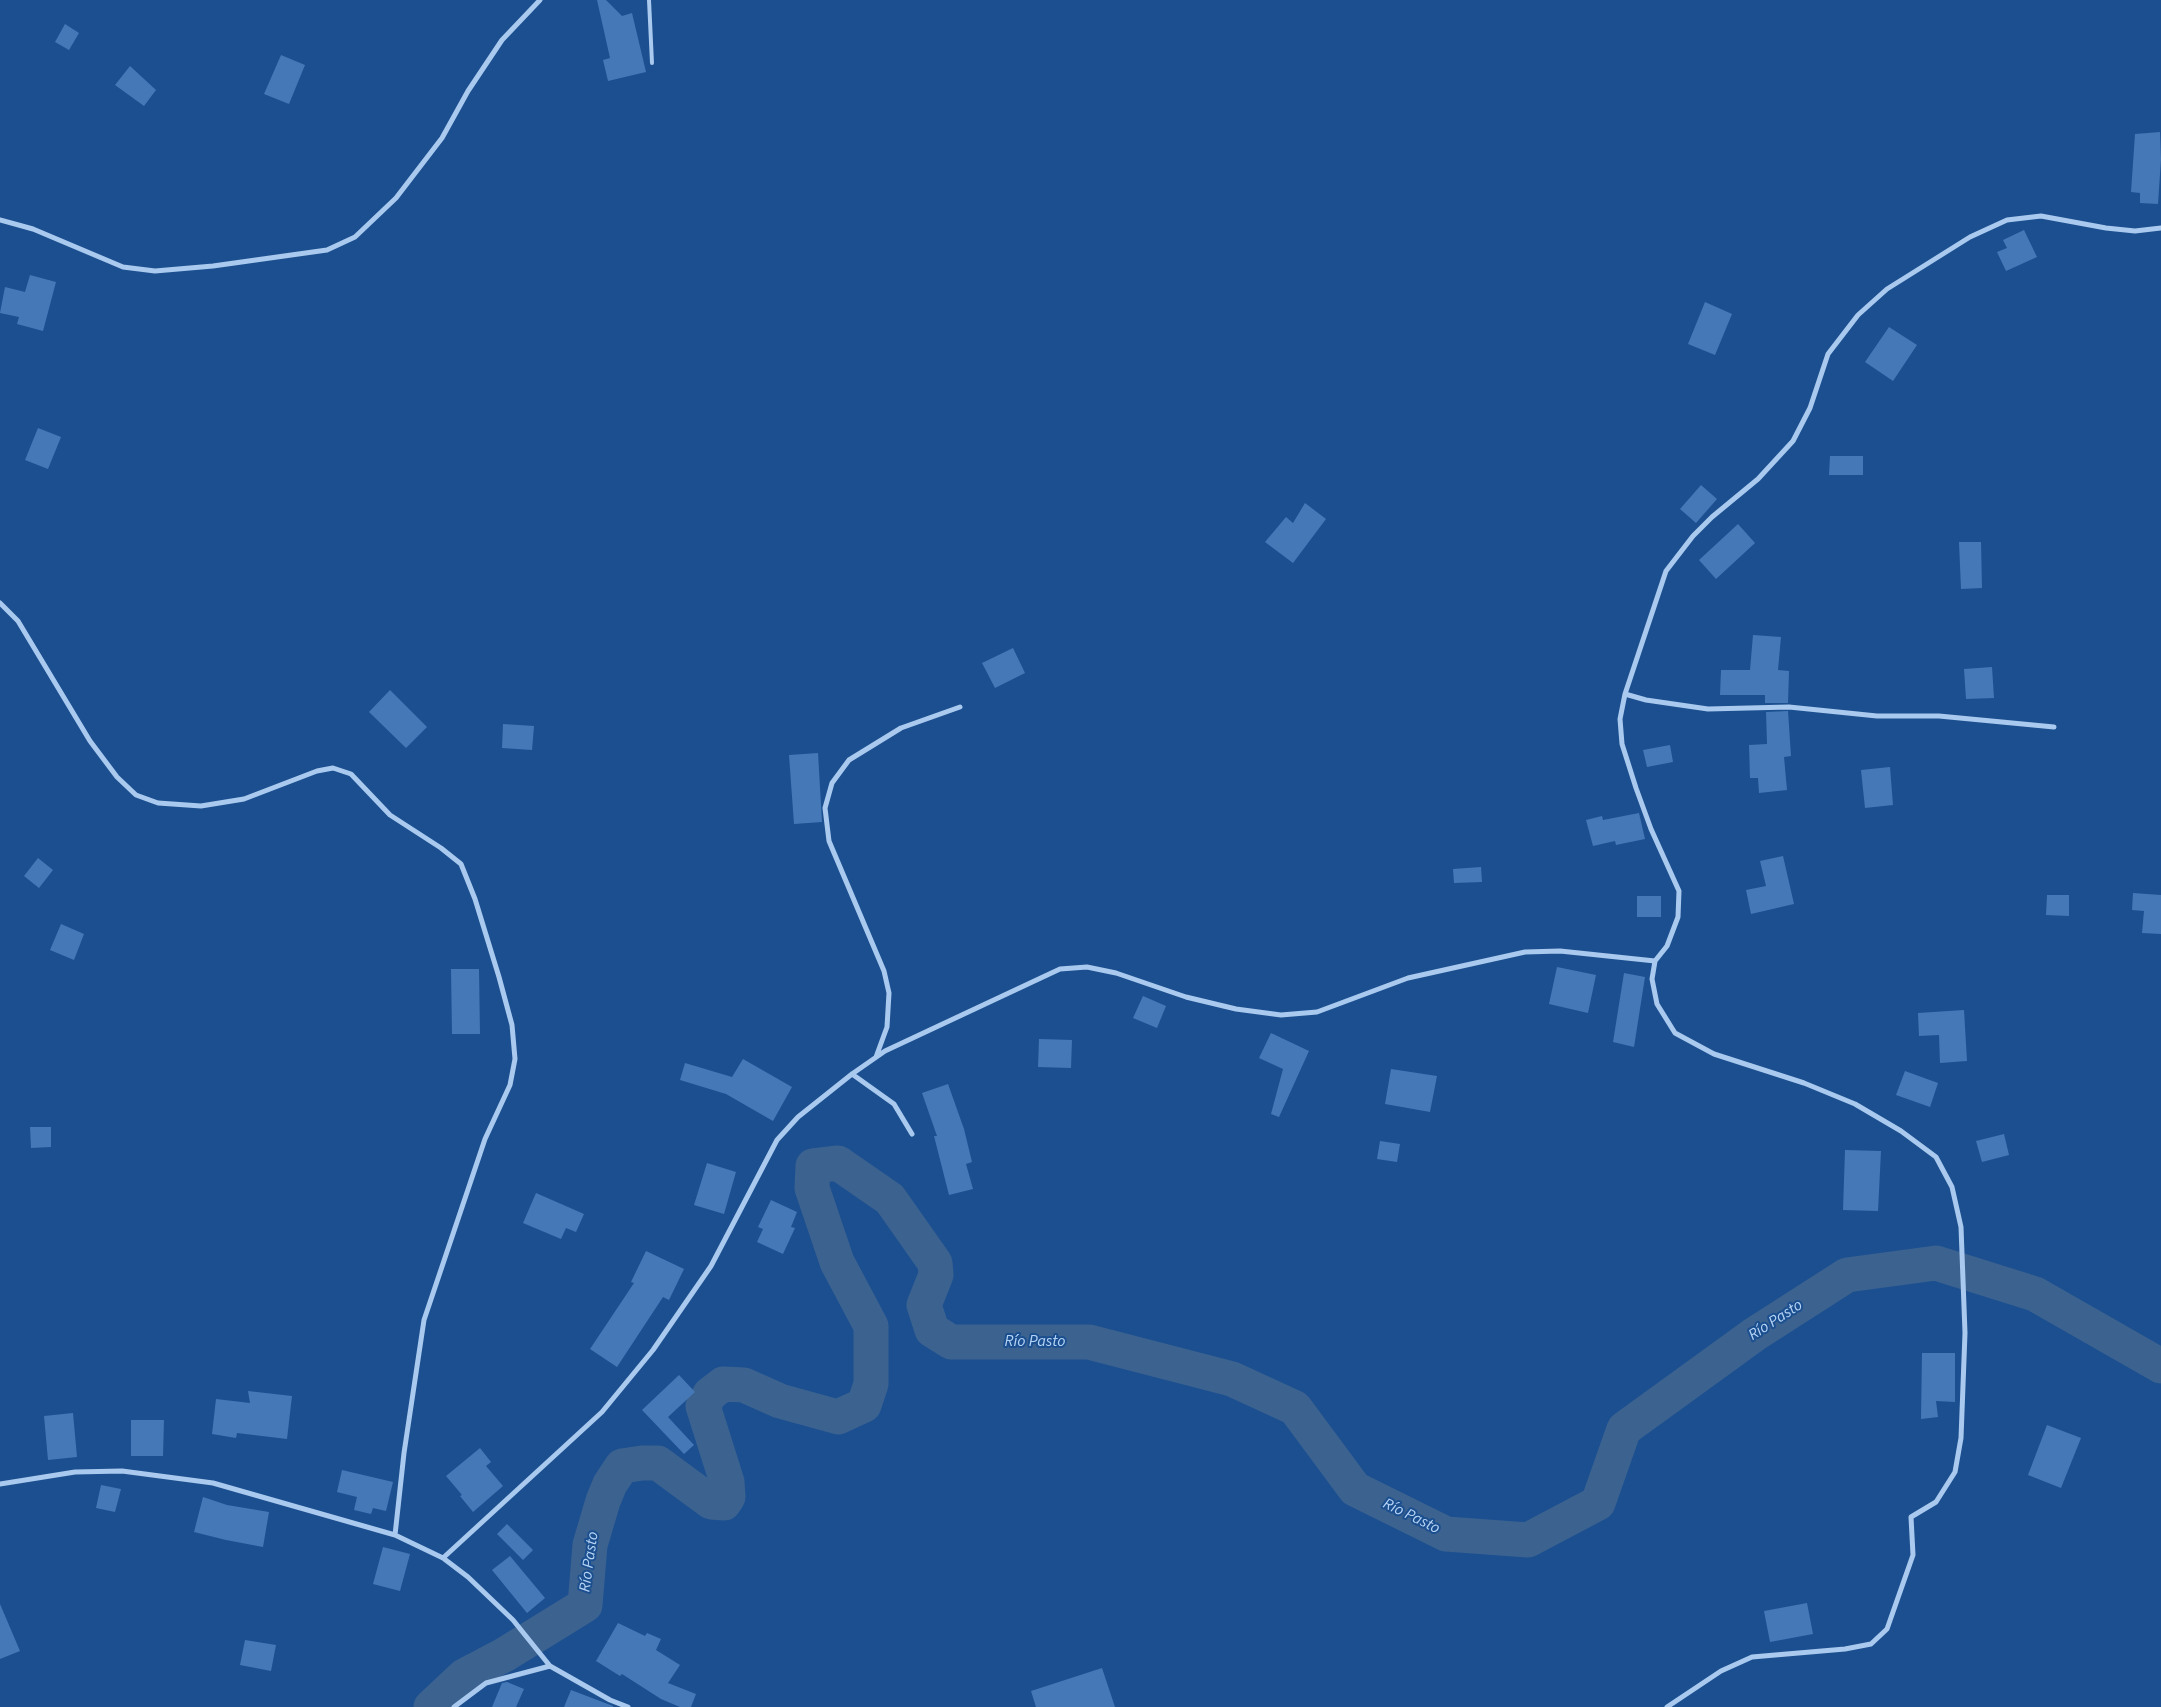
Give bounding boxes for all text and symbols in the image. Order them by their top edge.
water label: Río Pasto [1745,1296,1807,1346]
water label: Río Pasto [1005,1332,1065,1352]
water label: Río Pasto [1379,1495,1443,1539]
water label: Río Pasto [576,1531,604,1593]

